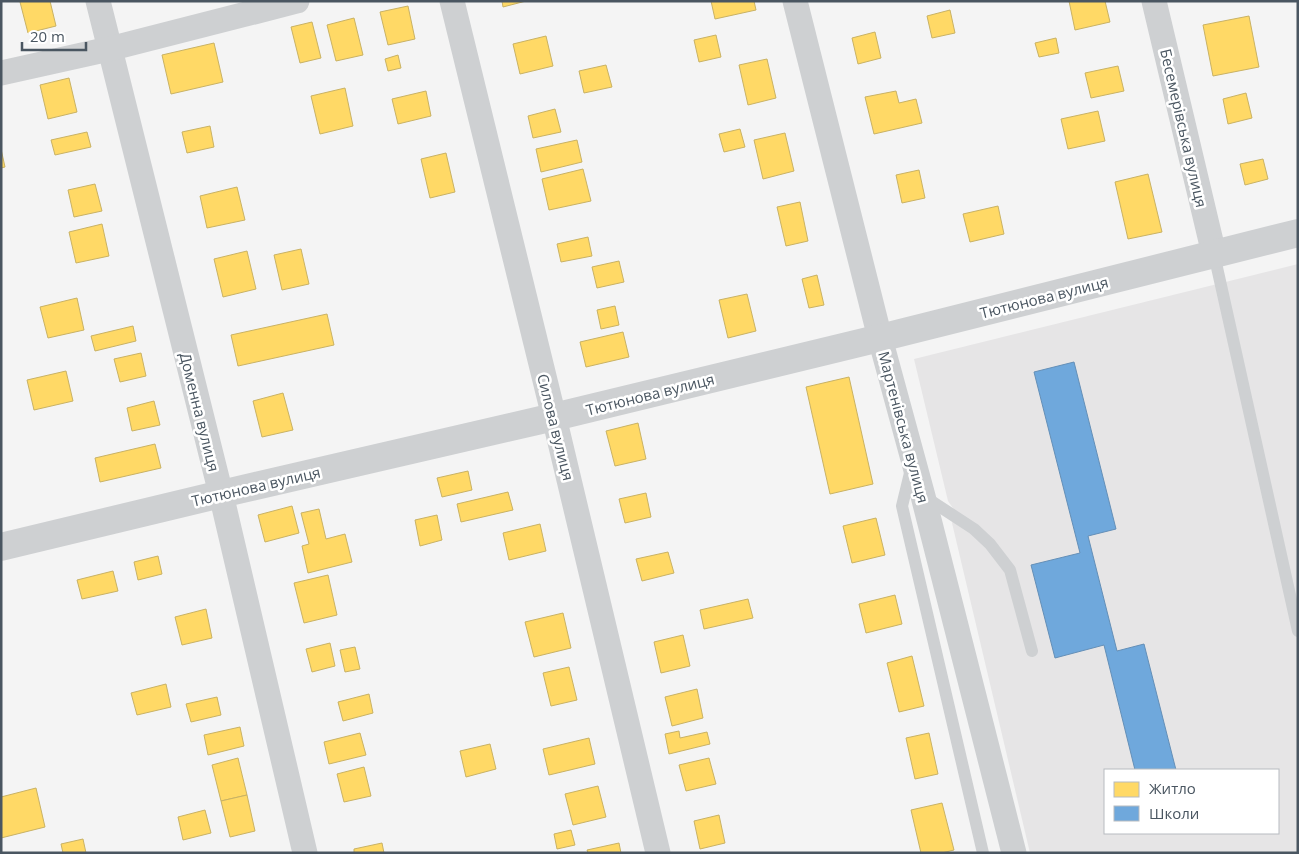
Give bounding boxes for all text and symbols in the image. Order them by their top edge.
scale bar [22,20,86,52]
text: 20 m [30,26,65,46]
street label: Бесемерівська вулиця [1156,47,1212,209]
street label: Тютюнова вулиця [978,271,1110,323]
street label: Мартенівська вулиця [874,349,934,505]
street label: Доменна вулиця [176,350,224,474]
street label: Тютюнова вулиця [584,368,716,420]
street label: Силова вулиця [533,372,579,482]
street label: Тютюнова вулиця [190,461,322,511]
legend [1104,769,1279,834]
text: Житло [1149,778,1196,798]
text: Школи [1149,803,1199,823]

